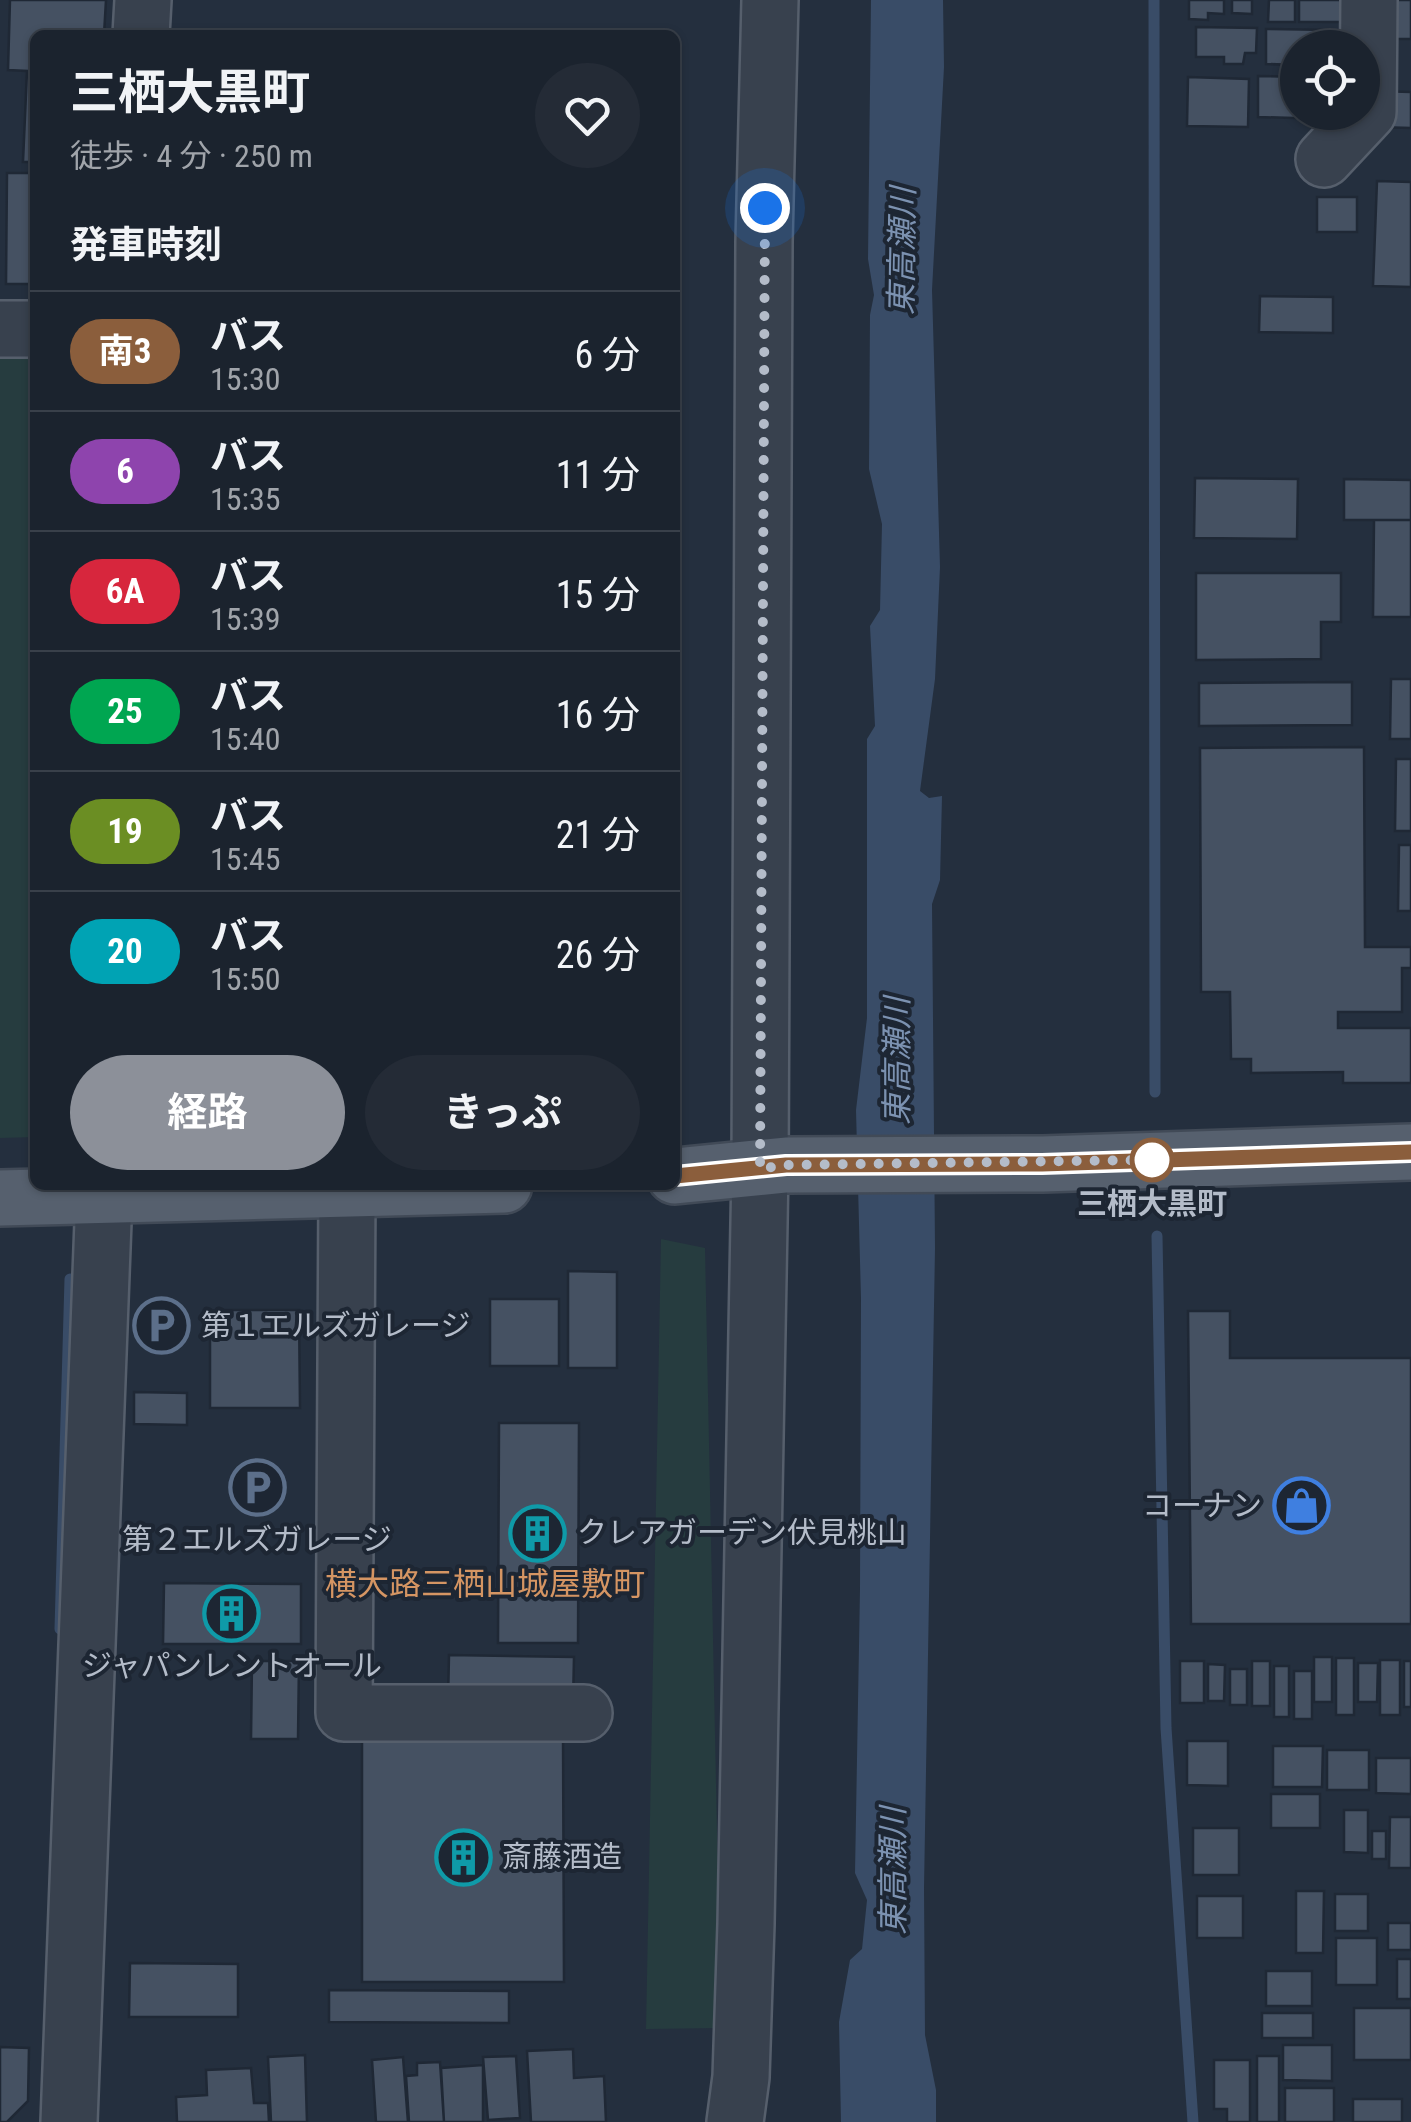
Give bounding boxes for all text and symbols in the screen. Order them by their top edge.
map controls [1280,30,1380,130]
button: locate [1280,30,1380,130]
button: heart [535,63,640,168]
text: 三栖大黒町 [70,64,310,121]
text: 徒歩 · 4 分 · 250 m [70,137,313,175]
your location [740,183,790,233]
water label: 東高瀬川 [882,184,922,315]
text: 発車時刻 [70,223,222,267]
text: バス [210,314,286,358]
text: 南3 [99,331,151,372]
text: 6 分 [575,333,640,377]
text: 15:30 [210,360,281,398]
text: バス [210,434,286,478]
text: 6 [116,451,134,492]
text: 11 分 [556,453,640,497]
text: 15:35 [210,480,281,518]
text: バス [210,554,286,598]
text: 6A [106,571,144,612]
text: 15 分 [556,573,640,617]
text: 15:39 [210,600,281,638]
text: バス [210,674,286,718]
text: 25 [107,691,143,732]
text: 16 分 [556,693,640,737]
text: 15:40 [210,720,281,758]
text: バス [210,794,286,838]
text: 19 [107,811,143,852]
text: 21 分 [556,813,640,857]
text: 15:45 [210,840,281,878]
text: バス [210,914,286,958]
text: 20 [107,931,143,972]
text: 26 分 [556,933,640,977]
text: 15:50 [210,960,281,998]
water label: 東高瀬川 [878,994,916,1125]
button: 経路 [70,1055,345,1170]
button: きっぷ [365,1055,640,1170]
marker: 三栖大黒町 [1131,1139,1173,1181]
place label: 三栖大黒町 [1077,1186,1227,1221]
parking icon: 第１エルズガレージ [132,1296,192,1356]
place label: 第１エルズガレージ [201,1308,470,1343]
parking icon: 第２エルズガレージ [227,1458,287,1518]
shop icon: コーナン [1271,1476,1331,1536]
place label: コーナン [1142,1488,1262,1523]
building icon: クレアガーデン伏見桃山 [508,1503,568,1563]
place label: クレアガーデン伏見桃山 [577,1515,907,1550]
place label: 第２エルズガレージ [122,1522,392,1557]
district label: 横大路三栖山城屋敷町 [325,1565,645,1603]
building icon: ジャパンレントオール [202,1584,262,1644]
place label: ジャパンレントオール [82,1648,382,1683]
water label: 東高瀬川 [874,1804,912,1935]
building icon: 斎藤酒造 [433,1827,493,1887]
place label: 斎藤酒造 [502,1839,622,1874]

